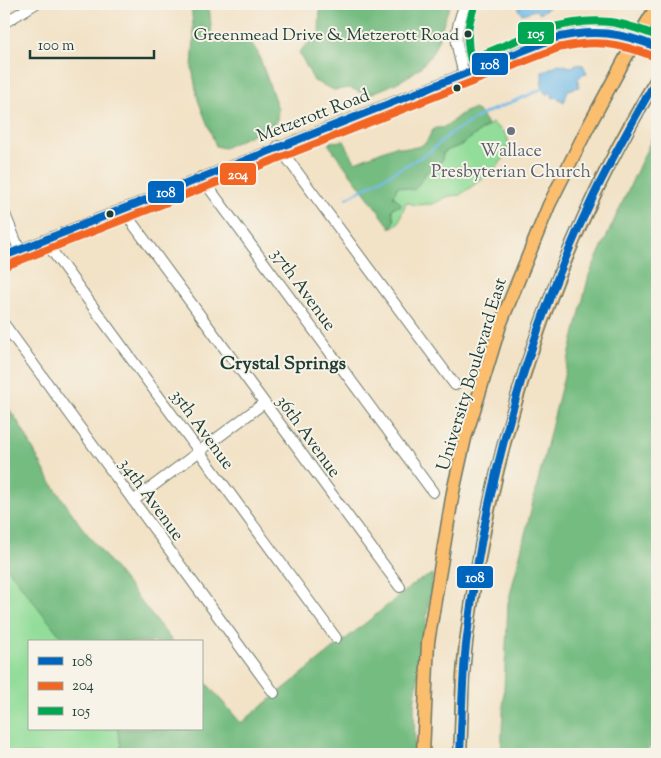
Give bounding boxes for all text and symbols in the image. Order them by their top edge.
line badge: 105 [517,21,555,45]
place label: Greenmead Drive & Metzerott Road [194,24,459,48]
text: 105 [528,25,545,45]
scale bar [30,28,154,60]
marker: Greenmead Drive & Metzerott Road [463,29,473,39]
text: 100 m [38,36,75,57]
line badge: 108 [471,52,509,76]
text: 108 [480,56,500,76]
street label: Metzerott Road [253,83,374,150]
unlabelled marker [452,83,462,93]
marker: Wallace Presbyterian Church [505,125,517,137]
place label: Wallace Presbyterian Church [431,139,591,186]
line badge: 204 [219,162,257,186]
text: 204 [228,166,248,186]
line badge: 108 [147,180,185,204]
text: 108 [156,184,176,204]
unlabelled marker [105,209,115,219]
street label: 37th Avenue [263,243,341,337]
street label: University Boulevard East [431,275,515,474]
district label: Crystal Springs [220,351,346,378]
street label: 35th Avenue [163,384,240,476]
street label: 36th Avenue [268,390,346,484]
street label: 34th Avenue [111,453,189,547]
line badge: 108 [456,565,494,589]
text: 108 [465,569,485,589]
legend [28,640,202,730]
text: 108 [72,652,92,673]
text: 204 [72,676,94,697]
text: 105 [72,702,90,723]

